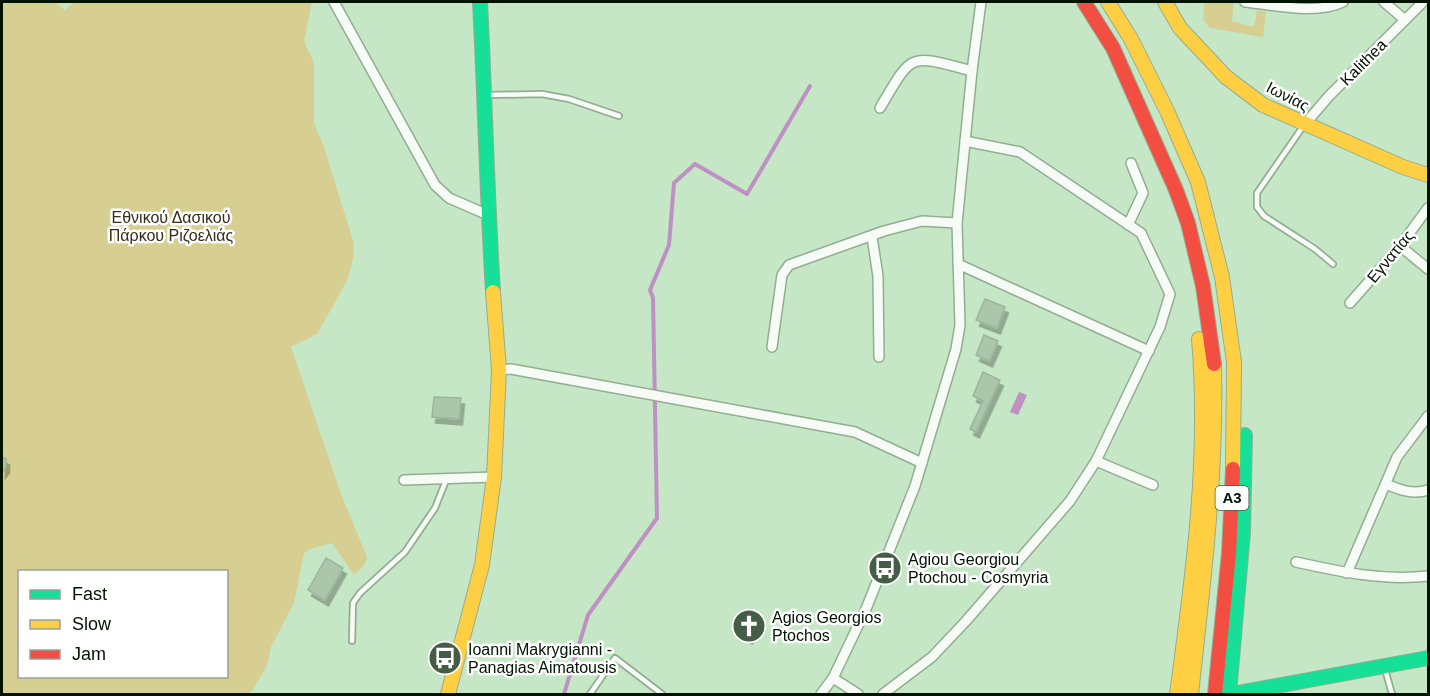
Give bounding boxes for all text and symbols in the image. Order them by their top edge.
street label: Kalithea [1337,36,1390,89]
street label: Ιωνίας [1264,79,1312,114]
park label: Εθνικού Δασικού Πάρκου Ριζοελιάς [109,209,234,245]
street label: Εγνατίας [1364,227,1417,286]
road number: A3 [1216,486,1248,510]
bus stop icon: Agiou Georgiou Ptochou - Cosmyria [867,550,903,586]
place label: Agiou Georgiou Ptochou - Cosmyria [908,551,1049,586]
legend [18,570,228,678]
text: Fast [72,584,107,604]
church icon: Agios Georgios Ptochos [731,608,767,644]
place label: Agios Georgios Ptochos [772,609,881,644]
text: Slow [72,614,112,634]
bus stop icon: Ioanni Makrygianni - Panagias Aimatousis [427,640,463,676]
place label: Ioanni Makrygianni - Panagias Aimatousis [468,641,617,676]
text: Jam [72,644,106,664]

